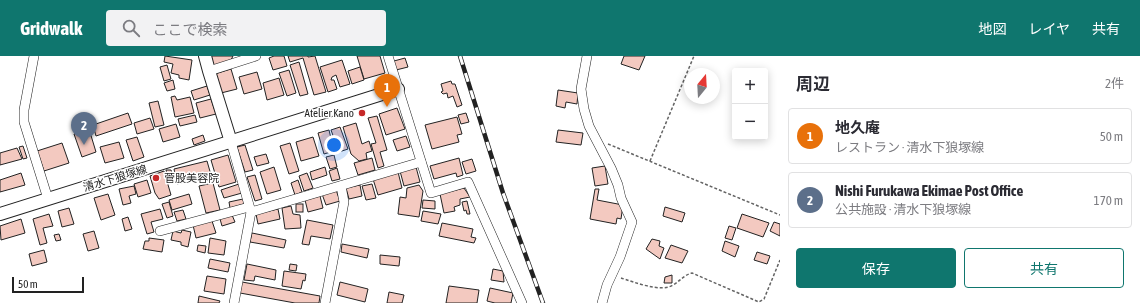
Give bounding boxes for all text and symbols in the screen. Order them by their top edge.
search box [106,10,386,46]
text: Gridwalk [20,17,82,39]
icon: search [120,17,142,39]
text: ここで検索 [152,21,227,38]
text: 地図 [978,21,1006,37]
text: レイヤ [1028,21,1070,37]
text: 共有 [1092,21,1120,37]
north arrow [684,68,720,104]
map controls [732,68,768,140]
button: + [732,68,768,104]
pin: 1 [374,74,400,107]
text: 周辺 [796,74,830,94]
text: 2件 [1105,76,1124,91]
button: − [732,104,768,140]
place label: Atelier Kano [305,107,354,119]
marker: Atelier Kano [357,108,367,118]
pin: 2 [71,112,97,145]
text: 地久庵 [835,119,880,136]
text: 1 [807,129,813,144]
text: 50 m [1100,129,1123,144]
your location [324,135,344,155]
text: レストラン · 清水下狼塚線 [835,140,984,155]
street label: 清水下狼塚線 [82,163,148,193]
place label: 菅股美容院 [164,172,219,184]
marker: 菅股美容院 [151,173,161,183]
text: Nishi Furukawa Ekimae Post Office [835,182,1023,199]
text: 2 [807,193,813,208]
text: 170 m [1094,193,1123,208]
text: 公共施設 · 清水下狼塚線 [835,202,971,217]
button: 保存 [796,248,956,288]
button: 共有 [964,248,1124,288]
scale bar [12,275,84,294]
text: 50 m [18,278,38,290]

